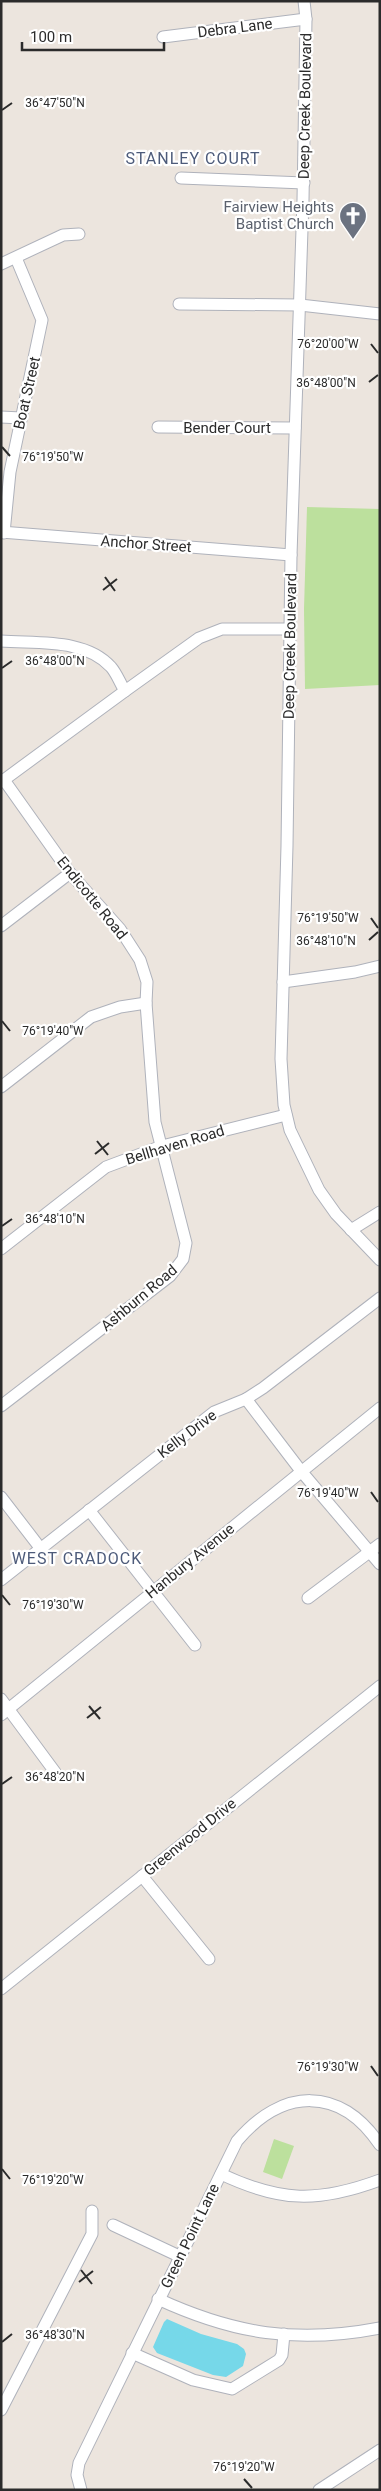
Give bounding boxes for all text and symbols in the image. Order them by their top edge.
street label: Debra Lane [196,14,274,42]
scale bar [22,20,165,52]
text: 100 m [30,28,72,46]
street label: Deep Creek Boulevard [295,33,315,179]
text: 36°47'50"N [25,96,85,110]
district label: STANLEY COURT [125,149,261,168]
place label: Fairview Heights Baptist Church [223,198,334,233]
church icon: Fairview Heights Baptist Church [338,201,368,240]
text: 76°20'00"W [297,337,359,351]
street label: Boat Street [10,355,44,431]
text: 36°48'00"N [296,376,356,390]
street label: Bender Court [183,419,271,437]
text: 76°19'50"W [22,450,84,464]
street label: Anchor Street [100,532,192,556]
street label: Deep Creek Boulevard [280,573,300,719]
text: 36°48'00"N [25,654,85,668]
street label: Endicotte Road [53,853,131,943]
text: 76°19'50"W [297,911,359,925]
text: 36°48'10"N [296,934,356,948]
text: 76°19'40"W [22,1024,84,1038]
street label: Bellhaven Road [123,1121,227,1169]
text: 36°48'10"N [25,1212,85,1226]
street label: Ashburn Road [97,1261,181,1335]
street label: Kelly Drive [154,1406,220,1462]
text: 76°19'40"W [297,1486,359,1500]
street label: Hanbury Avenue [142,1520,238,1602]
district label: WEST CRADOCK [12,1549,142,1568]
text: 76°19'30"W [22,1598,84,1612]
text: 36°48'20"N [25,1770,85,1784]
street label: Greenwood Drive [140,1794,240,1880]
text: 76°19'30"W [297,2060,359,2074]
text: 76°19'20"W [22,2173,84,2187]
street label: Green Point Lane [157,2181,223,2291]
text: 36°48'30"N [25,2328,85,2342]
text: 76°19'20"W [213,2460,275,2474]

